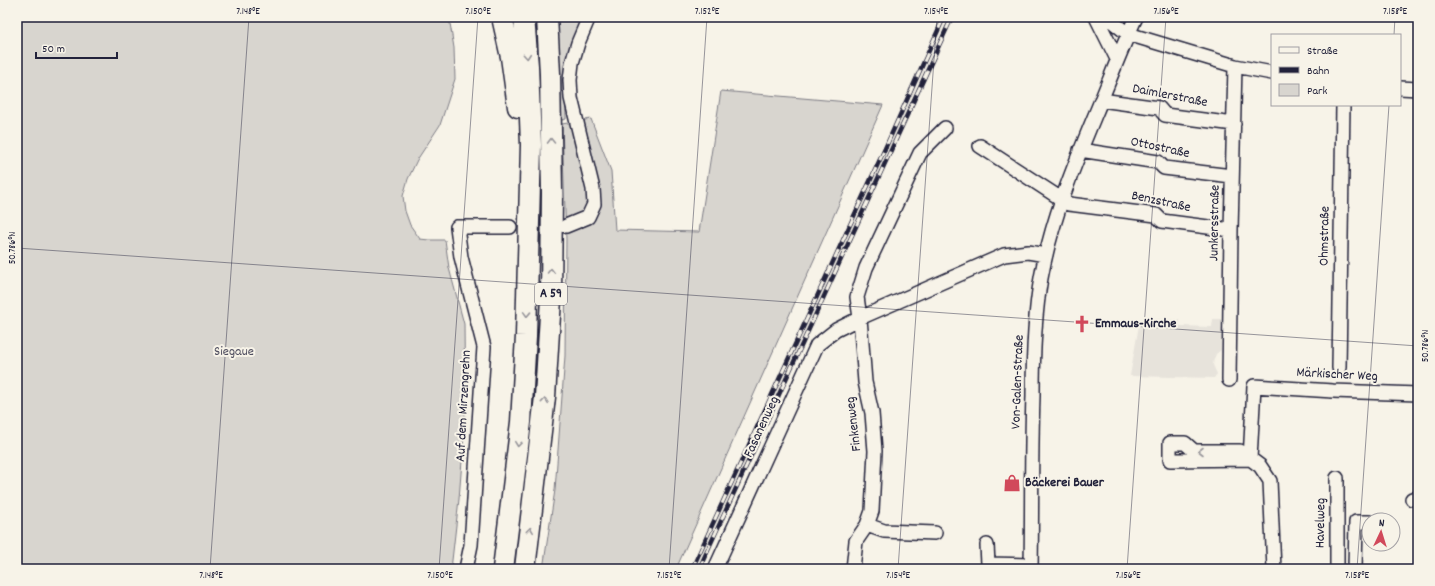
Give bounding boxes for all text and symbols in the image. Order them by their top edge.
text: 7.148°E [236,5,260,19]
text: 7.150°E [465,5,491,19]
text: 7.152°E [695,5,720,19]
text: 7.154°E [924,5,949,19]
text: 7.156°E [1154,5,1179,19]
text: 7.158°E [1383,5,1407,19]
scale bar [36,34,117,60]
legend [1271,34,1401,106]
text: 50 m [42,41,65,58]
text: Straße [1307,43,1338,60]
one-way arrow [522,53,531,59]
text: Bahn [1307,63,1330,80]
street label: Daimlerstraße [1131,79,1209,113]
text: Park [1307,83,1328,100]
street label: Ottostraße [1128,132,1192,164]
one-way arrow [547,138,555,144]
street label: Junkersstraße [1204,185,1226,261]
street label: Benzstraße [1129,186,1193,218]
street label: Ohmstraße [1314,206,1336,266]
text: 50.786°N [6,232,20,264]
one-way arrow [547,268,555,274]
road number: A 59 [535,283,567,305]
one-way arrow [523,311,531,317]
church icon: Emmaus-Kirche [1072,314,1092,334]
place label: Emmaus-Kirche [1095,314,1176,334]
text: 50.786°N [1419,330,1433,362]
street label: Von-Galen-Straße [1006,334,1030,430]
park label: Siegaue [214,342,254,362]
street label: Auf dem Mirzengrehn [451,350,477,462]
street label: Märkischer Weg [1296,363,1378,387]
street label: Fasanenweg [739,393,785,461]
street label: Finkenweg [841,396,867,452]
one-way arrow [540,398,549,404]
one-way arrow [514,441,523,447]
one-way arrow [1198,447,1204,455]
shop icon: Bäckerei Bauer [1002,473,1022,493]
place label: Bäckerei Bauer [1025,473,1105,493]
street label: Havelweg [1311,498,1331,548]
north arrow [1361,512,1401,552]
text: N [1378,516,1385,532]
one-way arrow [525,527,534,533]
text: 7.148°E [199,569,223,583]
text: 7.150°E [427,569,453,583]
text: 7.152°E [657,569,682,583]
text: 7.154°E [886,569,911,583]
text: 7.156°E [1116,569,1141,583]
text: 7.158°E [1345,569,1369,583]

